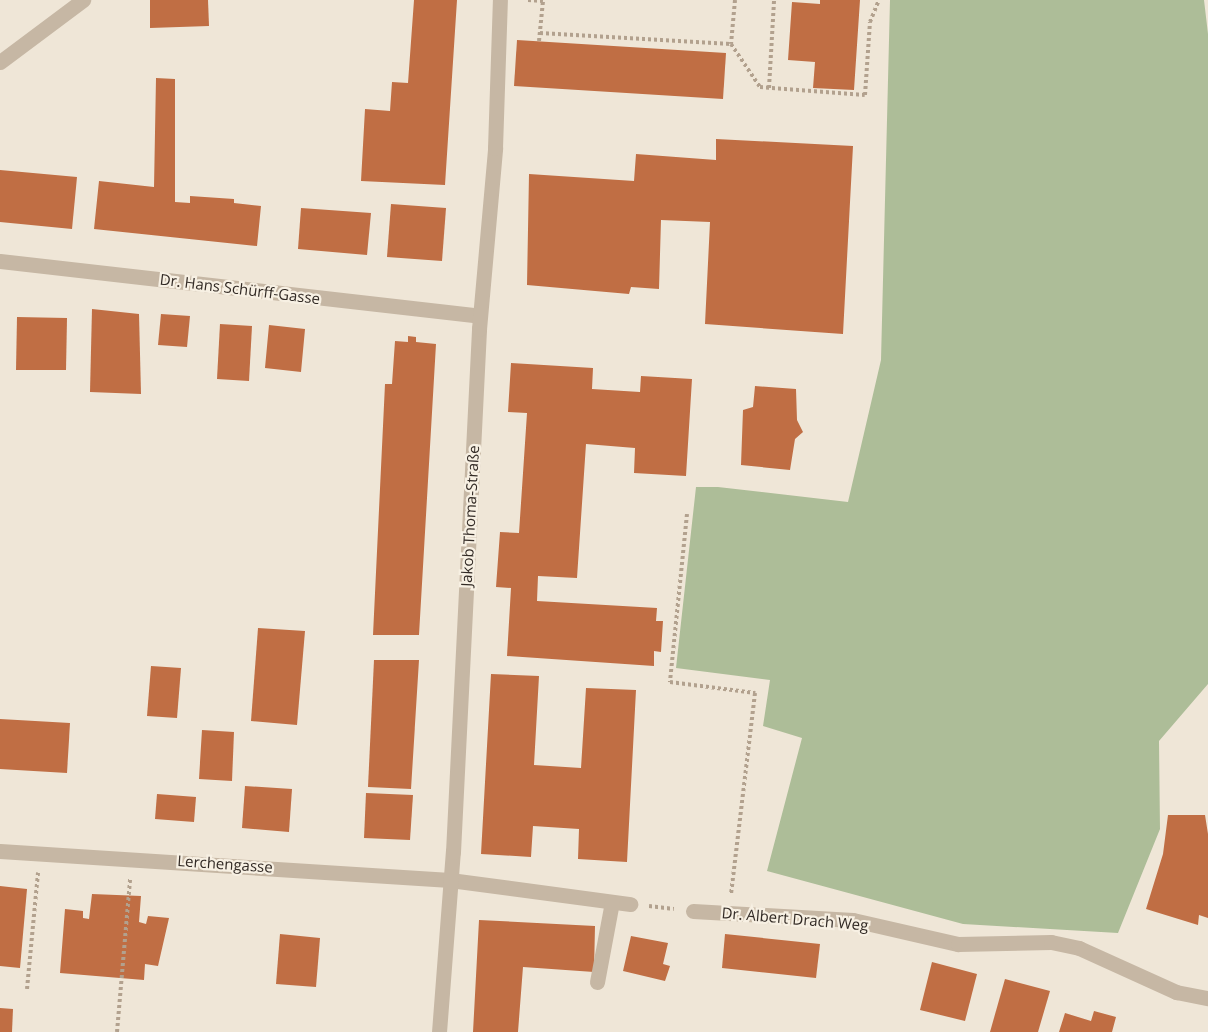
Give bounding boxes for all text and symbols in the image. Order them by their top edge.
street label: Dr. Hans Schürff-Gasse [159,270,321,308]
street label: Jakob Thoma-Straße [457,445,483,587]
street label: Lerchengasse [177,852,273,876]
street label: Dr. Albert Drach Weg [721,904,869,934]

